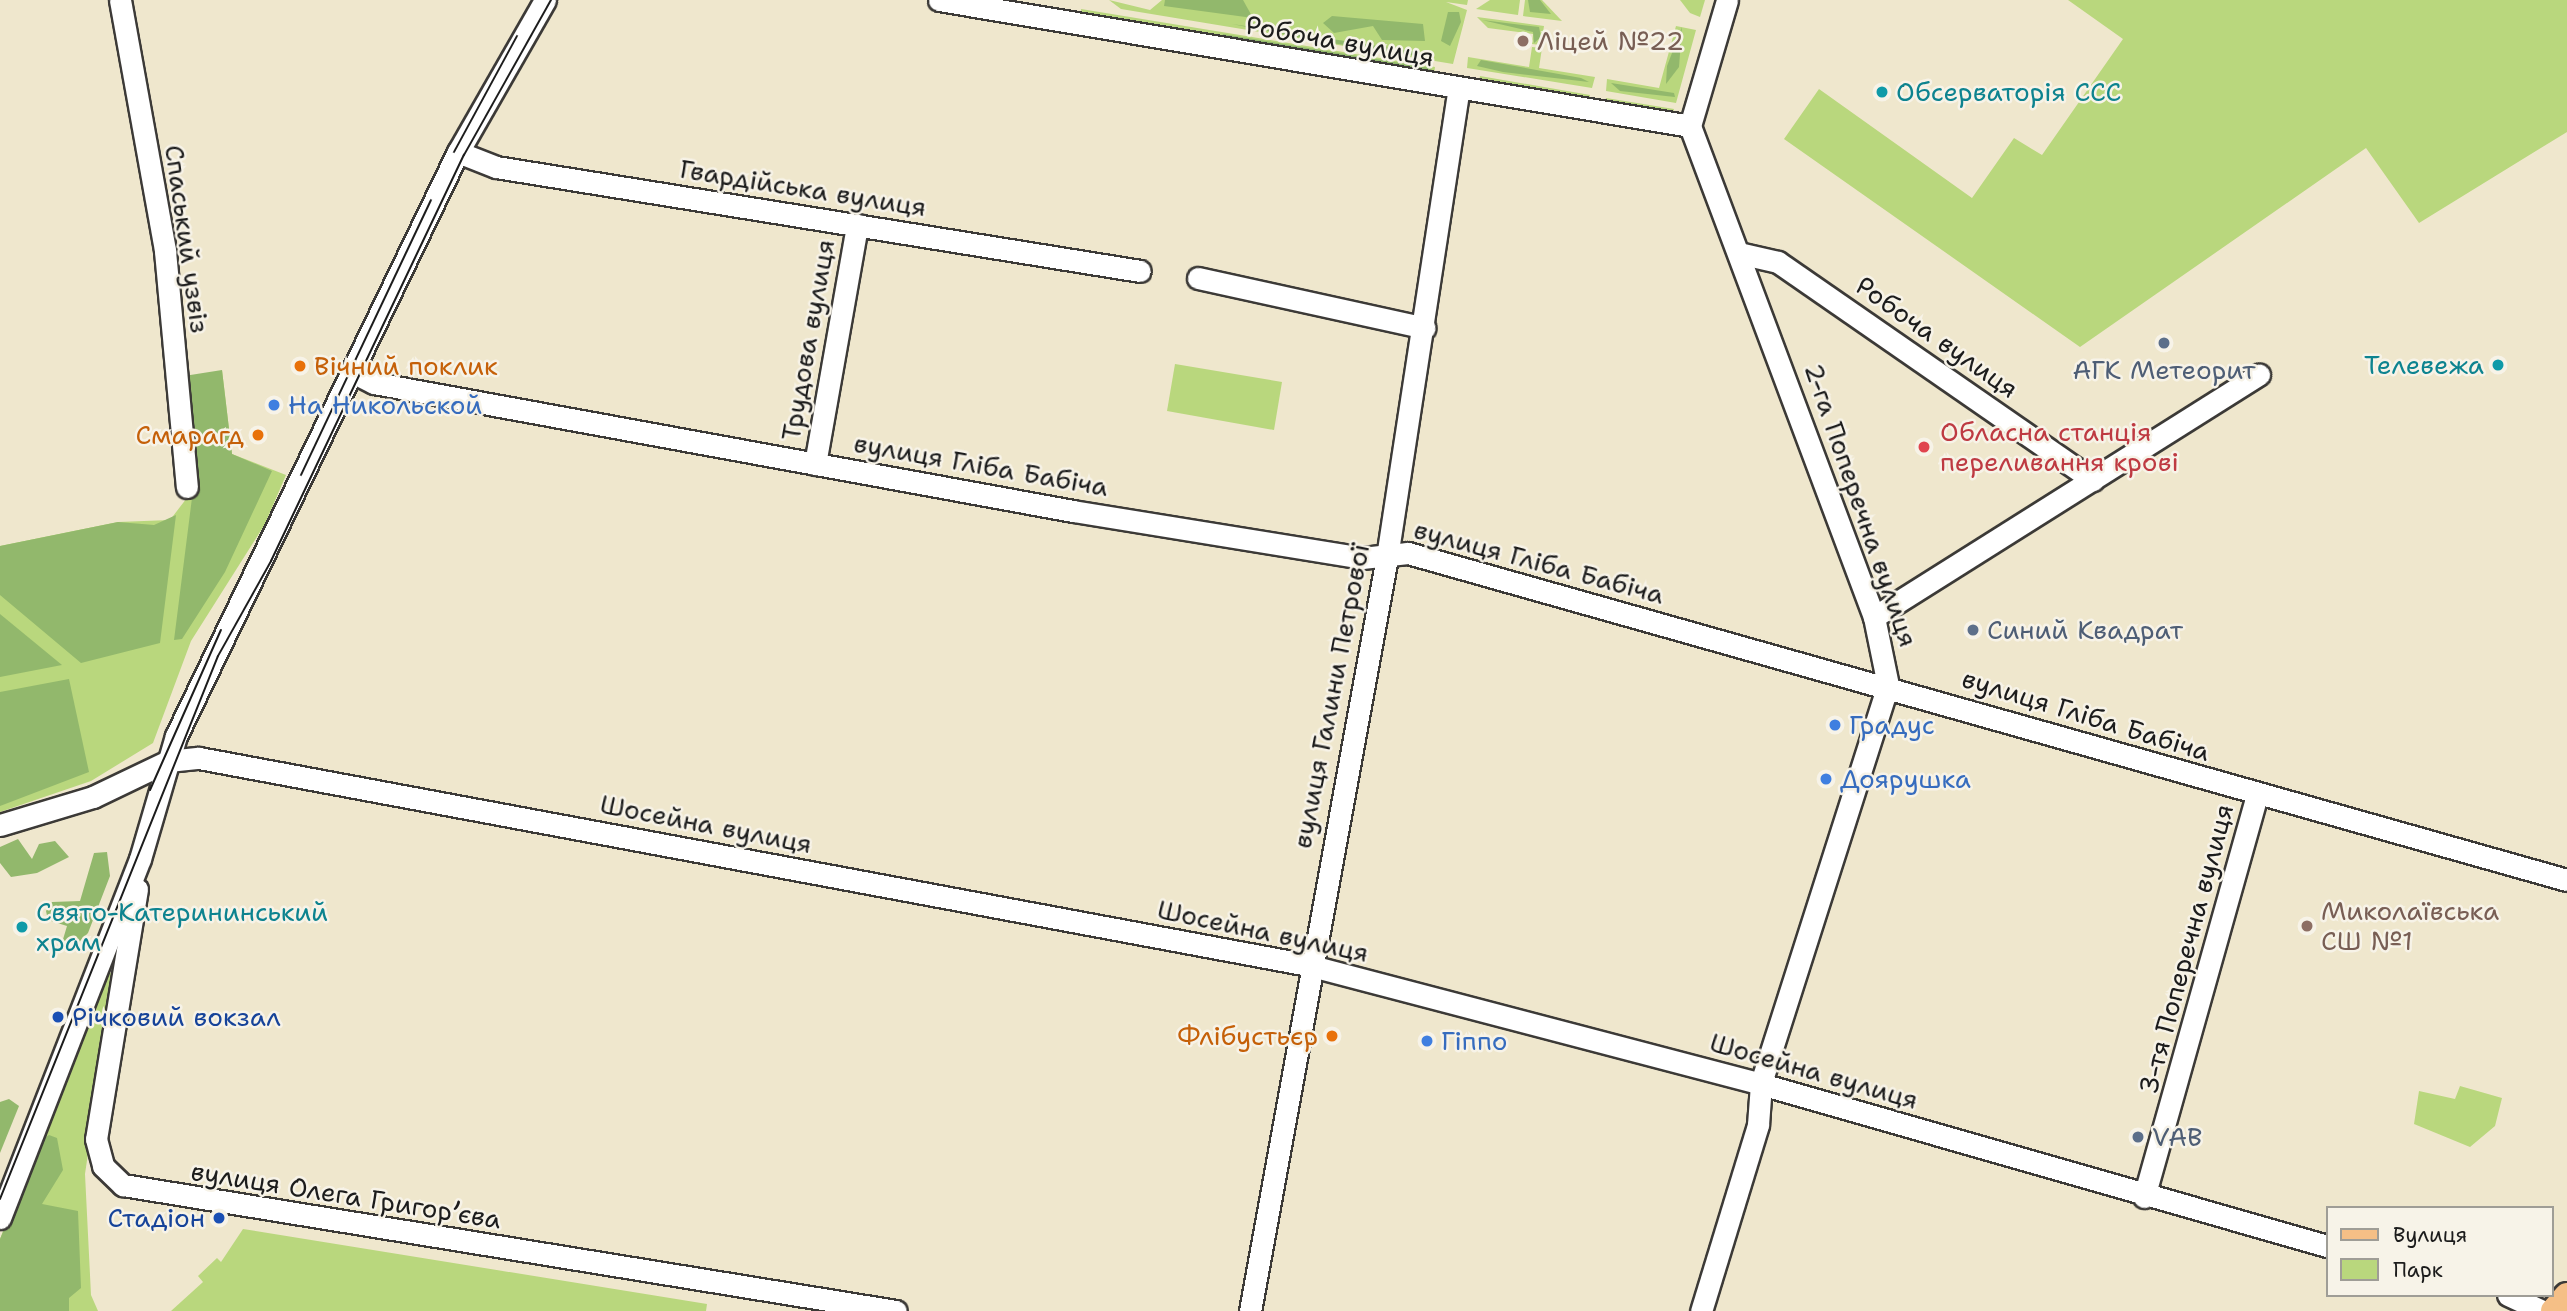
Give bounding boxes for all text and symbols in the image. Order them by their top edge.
street label: Робоча вулиця [1243,9,1437,73]
place label: Ліцей №22 [1537,25,1684,57]
marker: Ліцей №22 [1515,33,1531,49]
place label: Обсерваторія ССС [1896,76,2121,108]
marker: Обсерваторія ССС [1874,84,1890,100]
street label: Спаський узвіз [158,143,216,335]
street label: Гвардійська вулиця [677,153,929,223]
street label: Трудова вулиця [775,237,841,443]
street label: Робоча вулиця [1850,270,2024,404]
marker: АГК Метеорит [2156,335,2172,351]
place label: Телевежа [2364,349,2484,381]
place label: Вічний поклик [314,350,498,382]
place label: АГК Метеорит [2073,354,2255,386]
marker: Телевежа [2490,357,2506,373]
marker: Вічний поклик [292,358,308,374]
street label: 2-га Поперечна вулиця [1798,359,1924,651]
place label: На Никольской [288,389,482,421]
marker: На Никольской [266,397,282,413]
place label: Обласна станція переливання крові [1940,416,2179,478]
place label: Смарагд [136,419,244,451]
marker: Смарагд [250,427,266,443]
street label: вулиця Гліба Бабіча [851,427,1111,503]
marker: Обласна станція переливання крові [1914,437,1934,457]
street label: вулиця Гліба Бабіча [1411,514,1667,610]
street label: вулиця Галини Петрової [1286,541,1376,851]
place label: Синий Квадрат [1987,614,2183,646]
marker: Синий Квадрат [1965,622,1981,638]
street label: вулиця Гліба Бабіча [1958,662,2214,768]
place label: Градус [1849,709,1935,741]
marker: Градус [1827,717,1843,733]
place label: Доярушка [1840,763,1971,795]
marker: Доярушка [1818,771,1834,787]
street label: Шосейна вулиця [597,788,815,860]
street label: 3-тя Поперечна вулиця [2132,801,2240,1097]
street label: Шосейна вулиця [1155,893,1371,969]
place label: Миколаївська СШ №1 [2321,895,2499,956]
place label: Свято-Катерининський храм [36,896,328,958]
marker: Миколаївська СШ №1 [2299,918,2315,934]
marker: Свято-Катерининський храм [14,919,30,935]
place label: Річковий вокзал [72,1001,281,1033]
marker: Річковий вокзал [50,1009,66,1025]
place label: Флібустьєр [1177,1020,1318,1052]
place label: Гіппо [1441,1025,1508,1057]
street label: Шосейна вулиця [1706,1026,1922,1116]
marker: Флібустьєр [1324,1028,1340,1044]
marker: Гіппо [1419,1033,1435,1049]
place label: VAB [2152,1121,2202,1153]
marker: VAB [2130,1129,2146,1145]
street label: вулиця Олега Григорʼєва [189,1155,503,1235]
place label: Стадіон [107,1202,205,1234]
legend [2326,1206,2553,1297]
marker: Стадіон [211,1210,227,1226]
text: Вулиця [2393,1221,2467,1249]
text: Парк [2393,1256,2443,1284]

